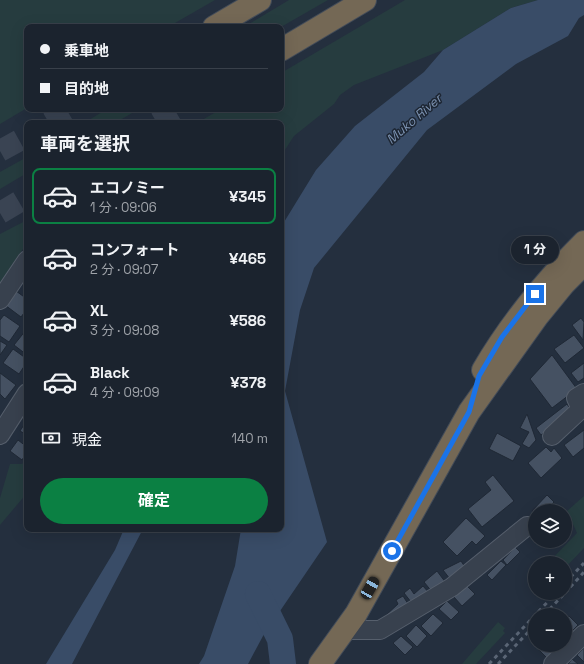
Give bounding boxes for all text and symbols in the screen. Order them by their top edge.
text: 乗車地 [64,41,109,60]
text: 目的地 [64,79,109,98]
water label: Muko River [383,89,447,148]
text: 車両を選択 [40,132,130,155]
icon: car [42,178,78,214]
text: エコノミー [90,178,165,197]
text: ¥345 [229,187,266,206]
text: 1 分 · 09:06 [90,199,157,216]
callout: 1 分 [511,236,559,264]
icon: car [42,240,78,276]
text: コンフォート [90,240,180,259]
text: 1 分 [524,241,546,258]
text: ¥465 [229,249,266,268]
text: 2 分 · 09:07 [90,261,158,278]
route end [526,285,544,303]
text: XL [90,301,108,320]
icon: car [42,302,78,338]
text: ¥586 [229,311,266,330]
text: 3 分 · 09:08 [90,322,159,339]
text: Black [90,363,130,382]
icon: car [42,364,78,400]
text: ¥378 [230,373,266,392]
text: 4 分 · 09:09 [90,384,159,401]
icon: cash [40,427,62,449]
text: 現金 [72,430,102,449]
text: 140 m [232,430,268,447]
button: 確定 [40,478,268,524]
map controls [528,504,572,652]
button: layers [528,504,572,548]
route start [383,542,401,560]
button: + [528,556,572,600]
car [359,575,381,601]
button: − [528,608,572,652]

